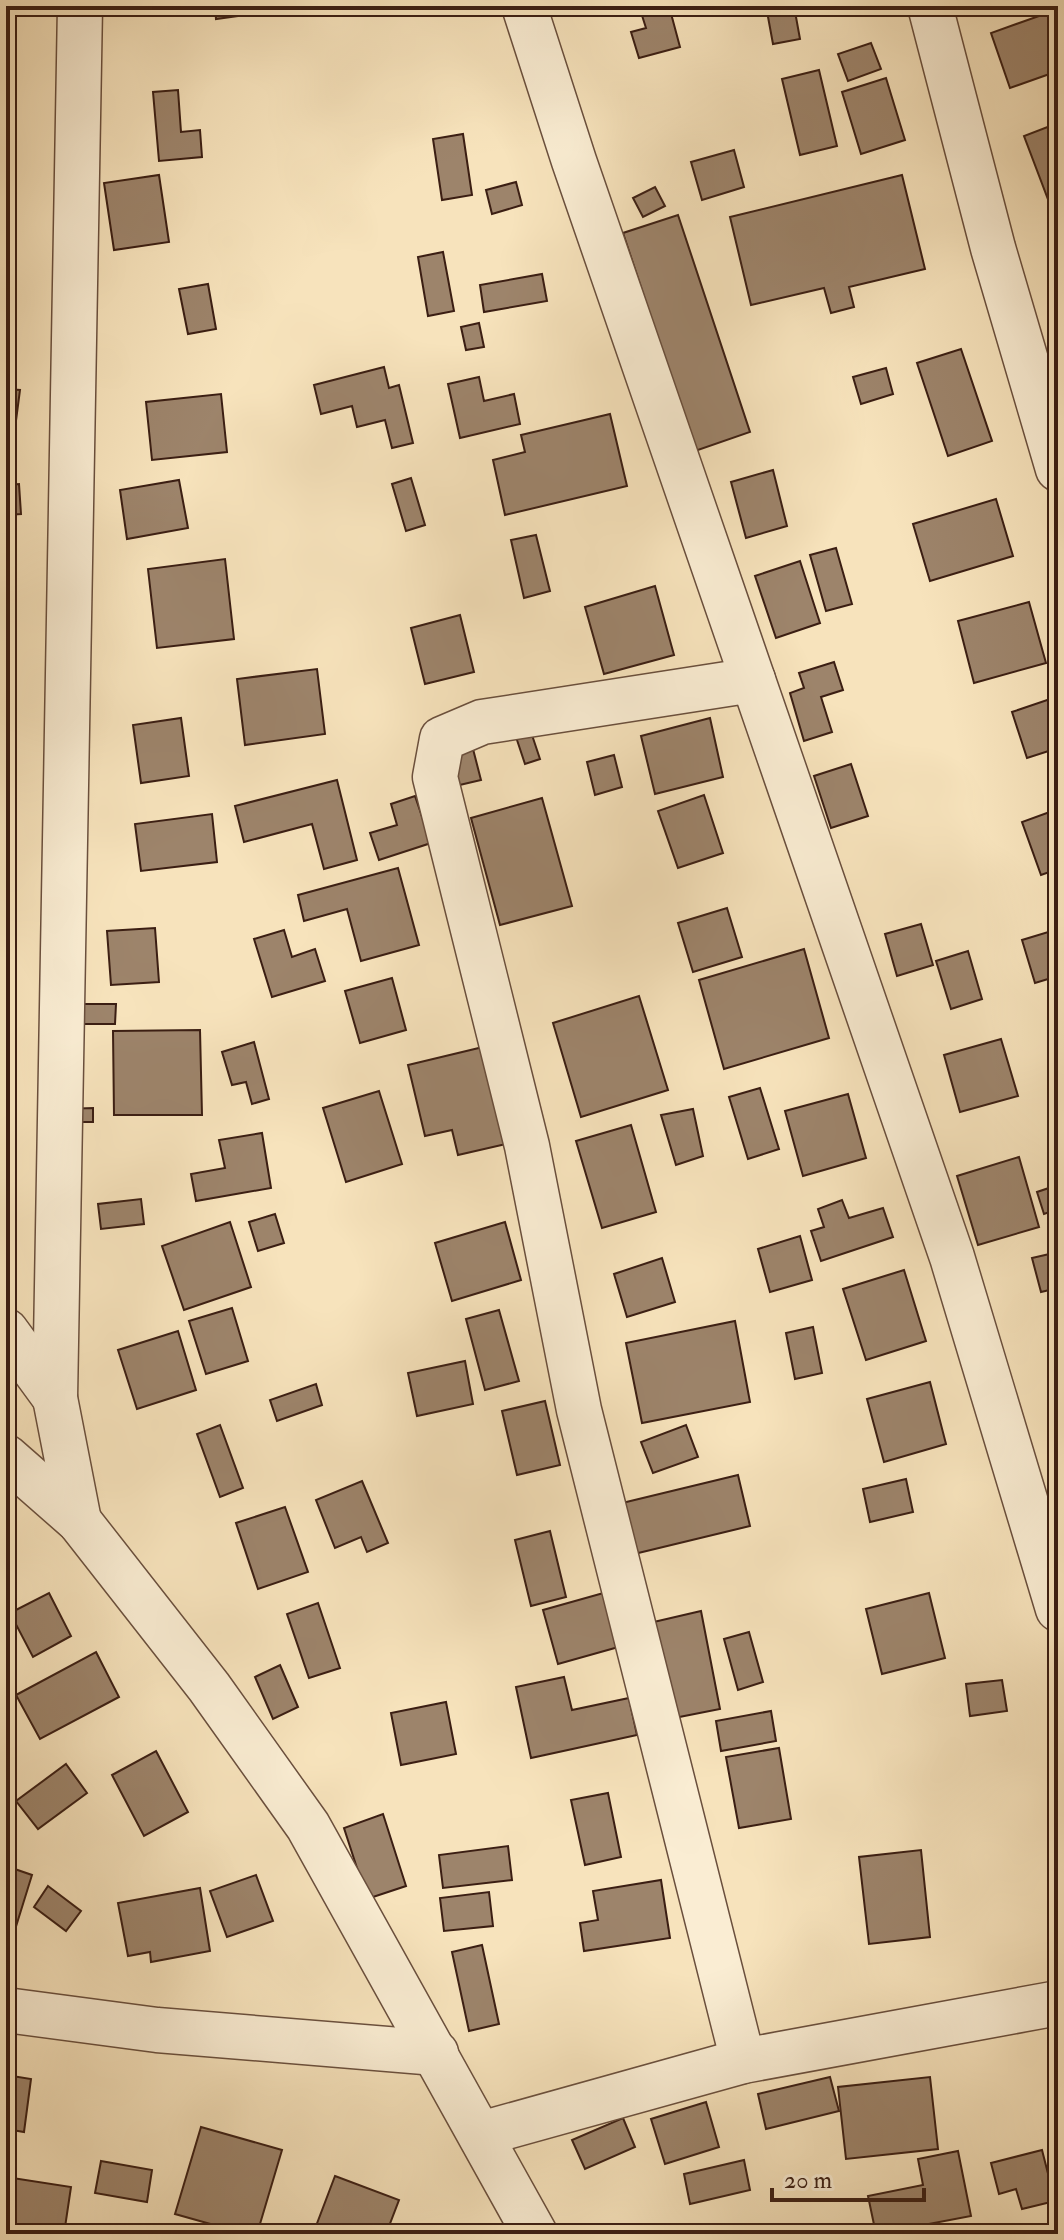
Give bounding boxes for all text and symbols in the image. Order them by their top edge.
scale bar [772,2152,924,2202]
text: 20 m [784,2165,833,2196]

